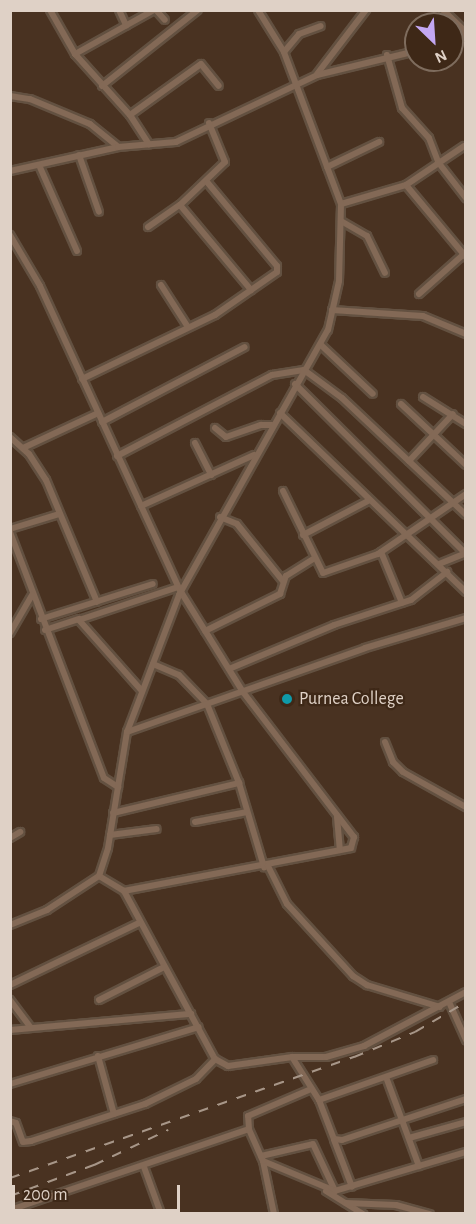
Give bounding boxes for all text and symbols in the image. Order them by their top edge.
north arrow [404,12,464,72]
text: N [432,47,449,66]
place label: Purnea College [299,688,404,710]
marker: Purnea College [280,692,294,706]
scale bar [15,1173,183,1211]
text: 200 m [23,1186,68,1204]

